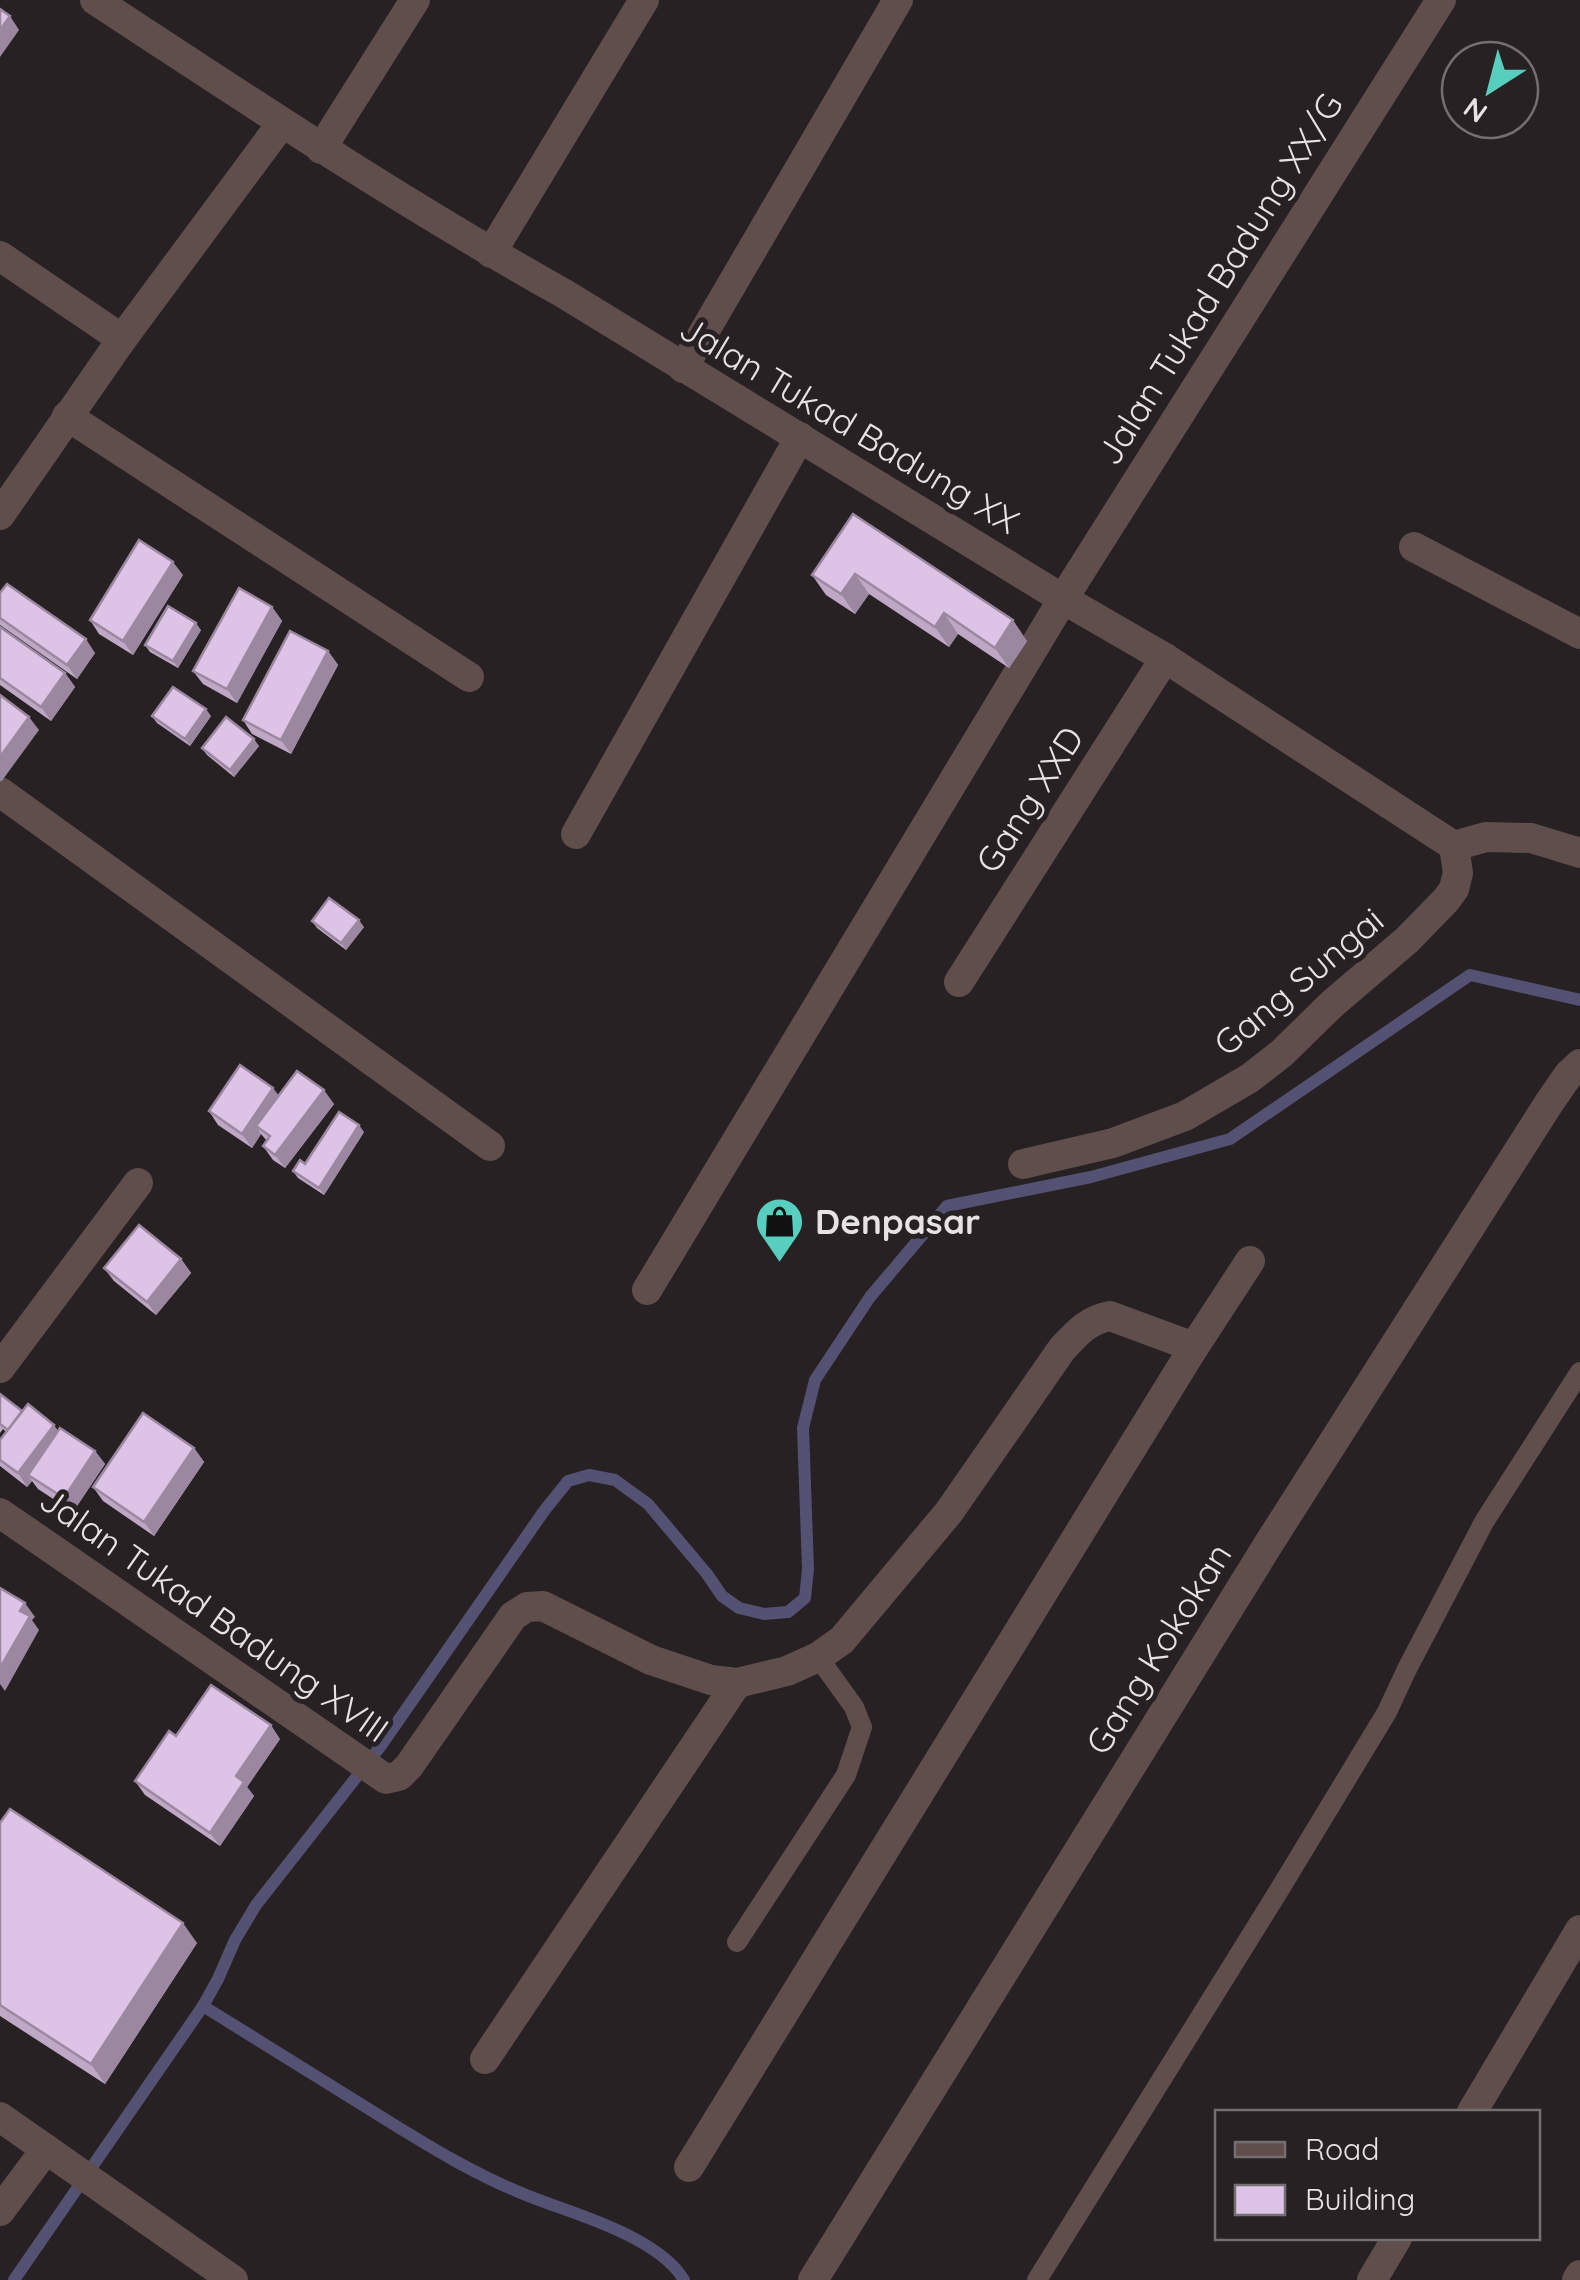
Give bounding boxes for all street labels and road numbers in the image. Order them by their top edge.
street label: Jalan Tukad Badung XX/G [1087,84,1352,472]
street label: Jalan Tukad Badung XX [672,306,1027,543]
street label: Gang XXD [966,718,1093,881]
street label: Gang Sungai [1205,898,1392,1065]
street label: Jalan Tukad Badung XVIII [32,1477,397,1751]
street label: Gang Kokokan [1076,1535,1241,1762]

